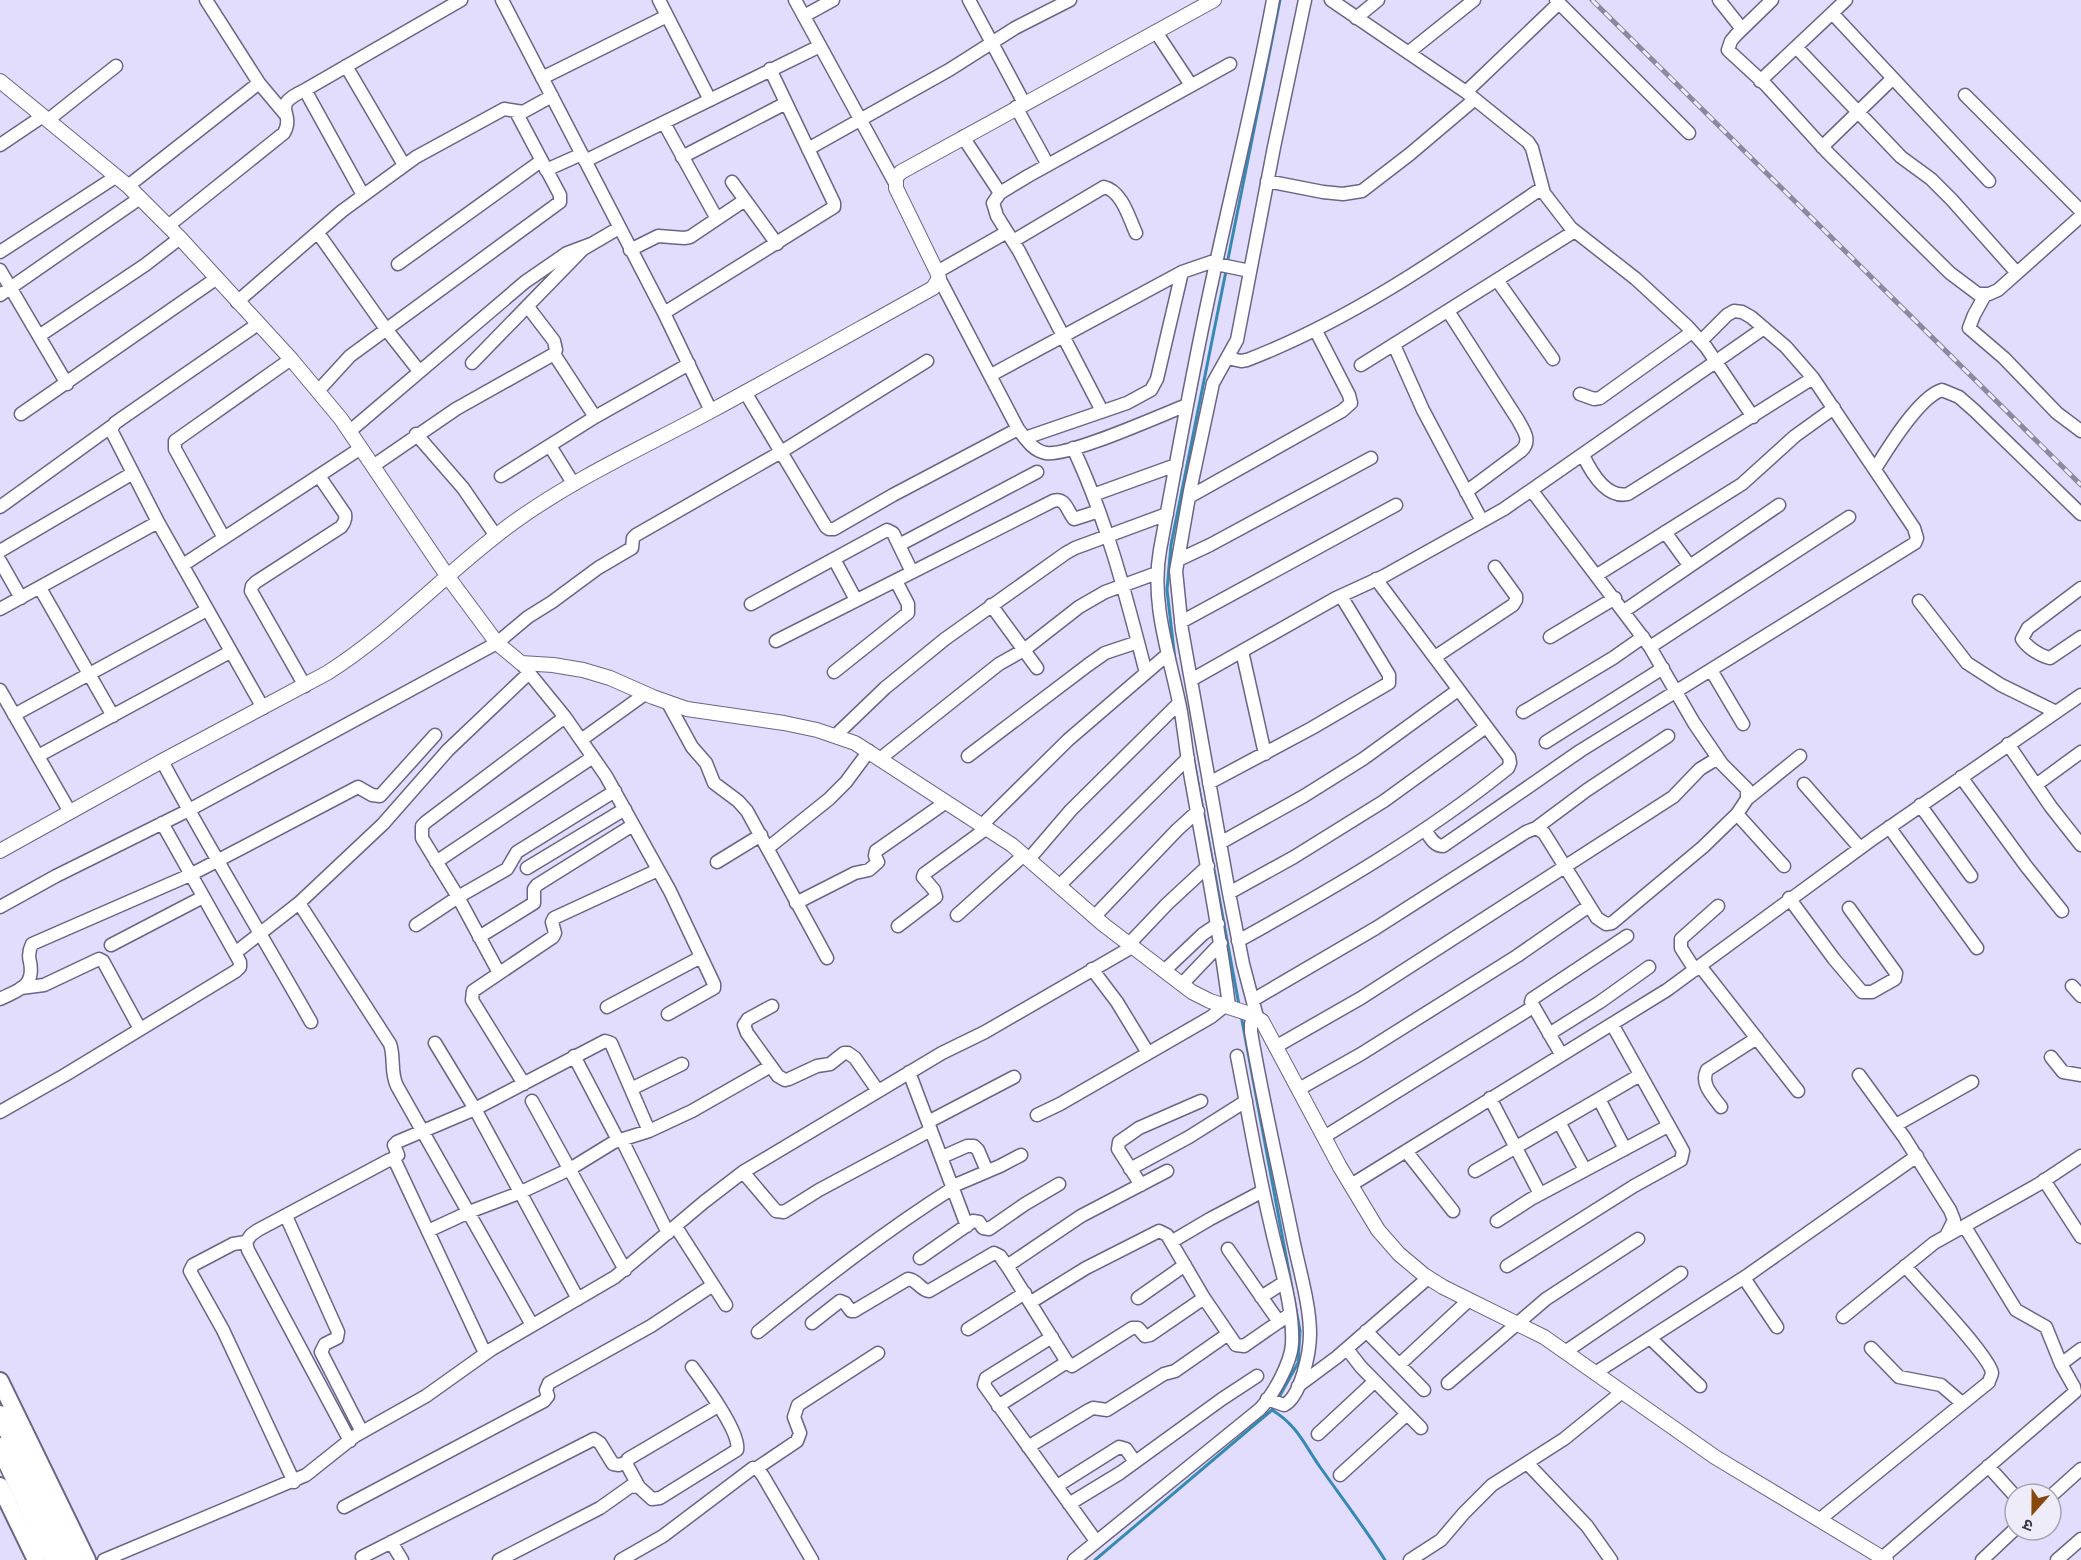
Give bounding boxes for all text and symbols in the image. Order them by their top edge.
north arrow [2003,1482,2063,1542]
text: उ [2020,1516,2035,1535]

